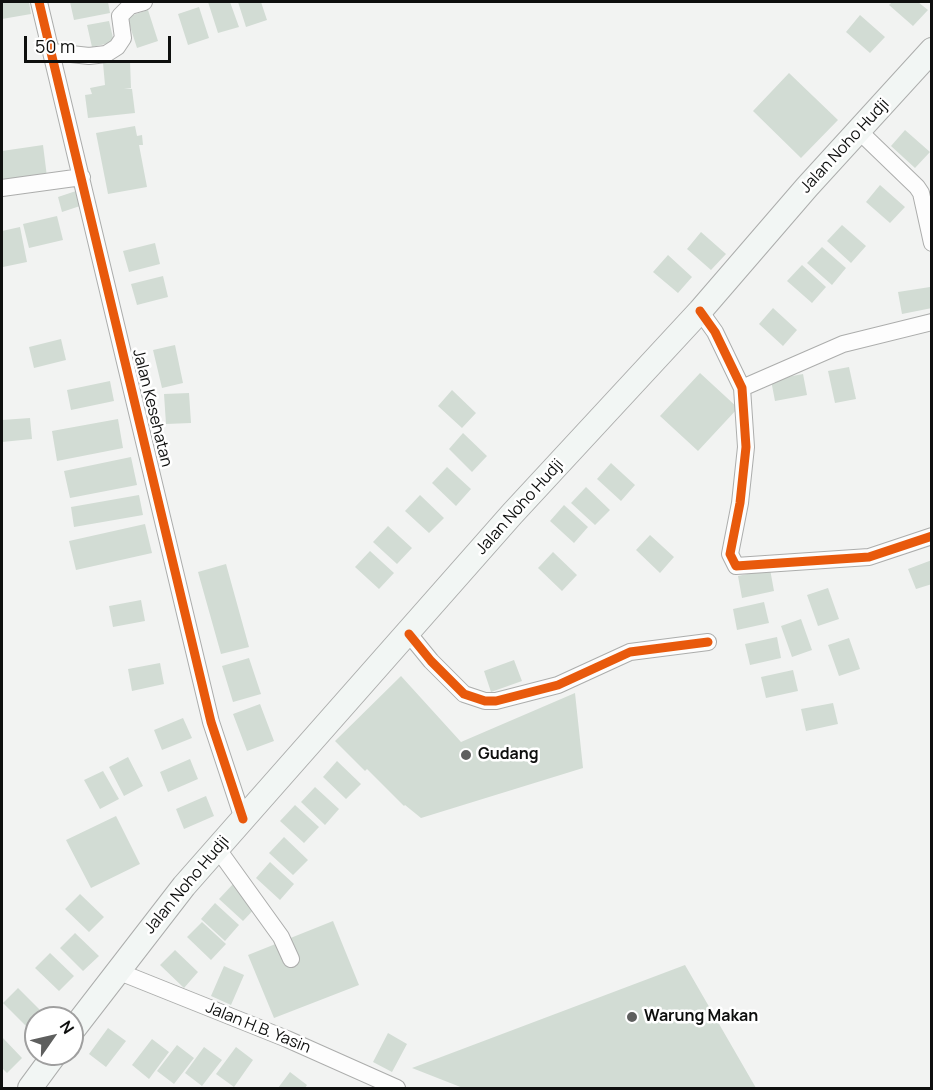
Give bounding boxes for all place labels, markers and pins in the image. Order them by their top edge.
place label: Gudang [478,745,539,765]
marker: Gudang [459,748,473,762]
place label: Warung Makan [644,1007,758,1027]
marker: Warung Makan [625,1010,639,1024]

